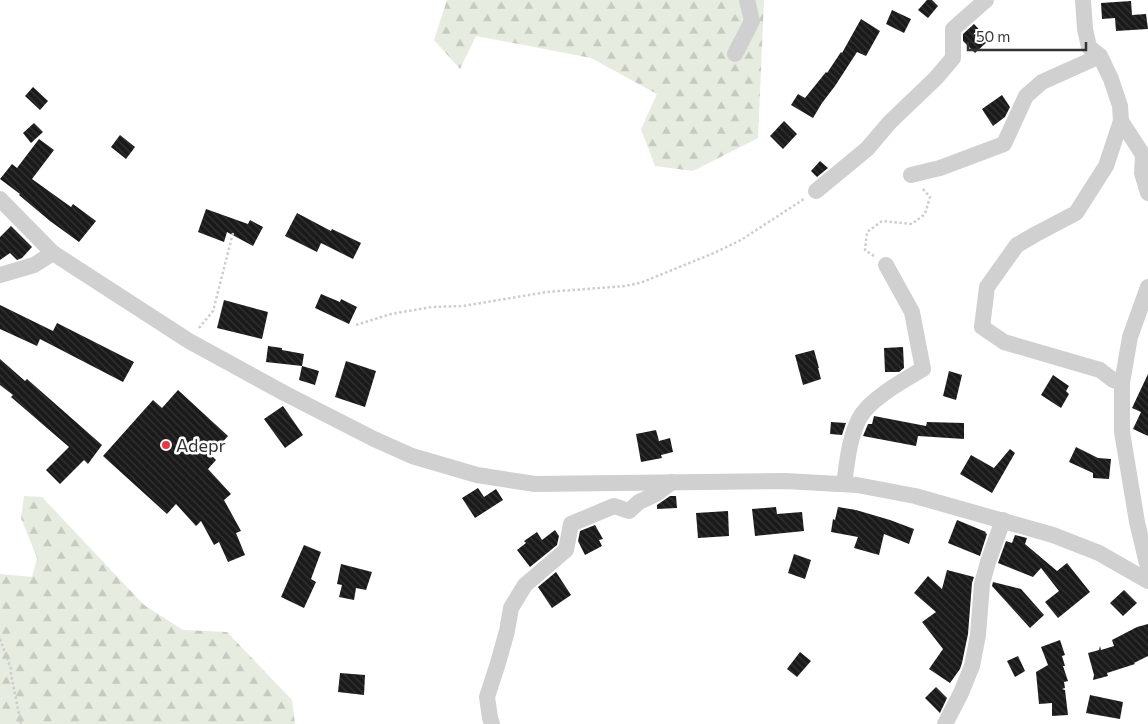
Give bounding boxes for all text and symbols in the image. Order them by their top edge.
scale bar [968,20,1086,52]
text: 50 m [976,27,1010,45]
place label: Adepr [176,434,226,456]
marker: Adepr [160,439,172,451]

